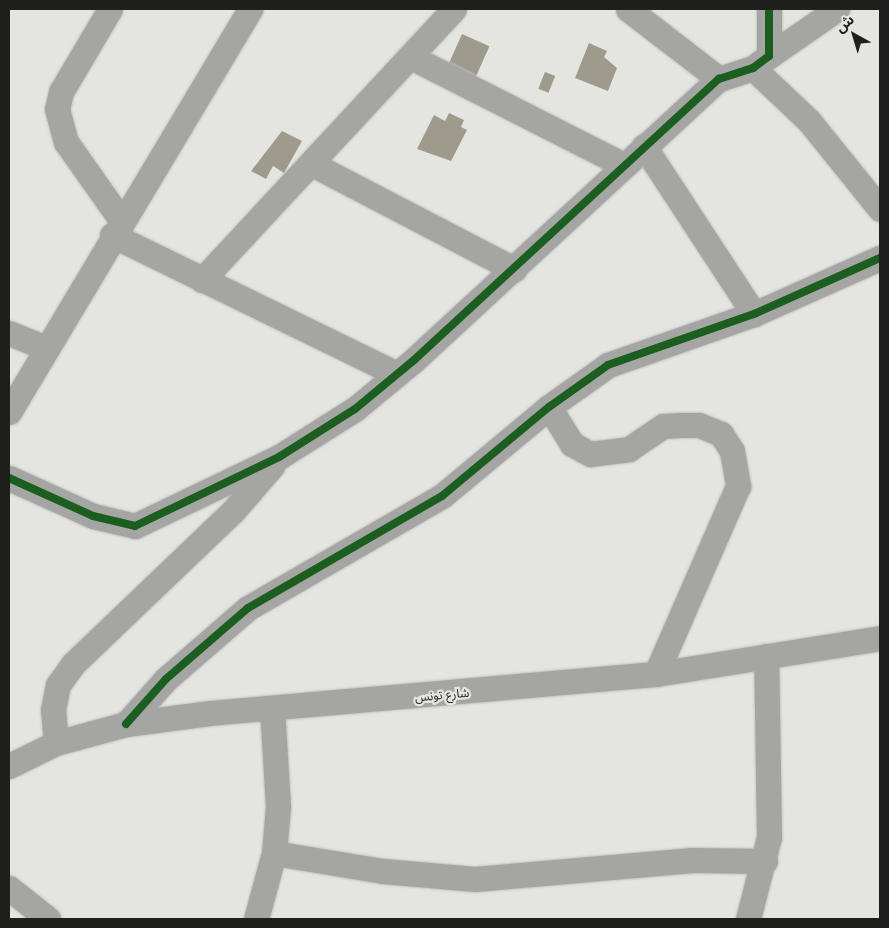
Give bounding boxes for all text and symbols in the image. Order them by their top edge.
north arrow [829,10,879,60]
text: ش [831,10,858,36]
street label: شارع تونس [414,685,470,705]

